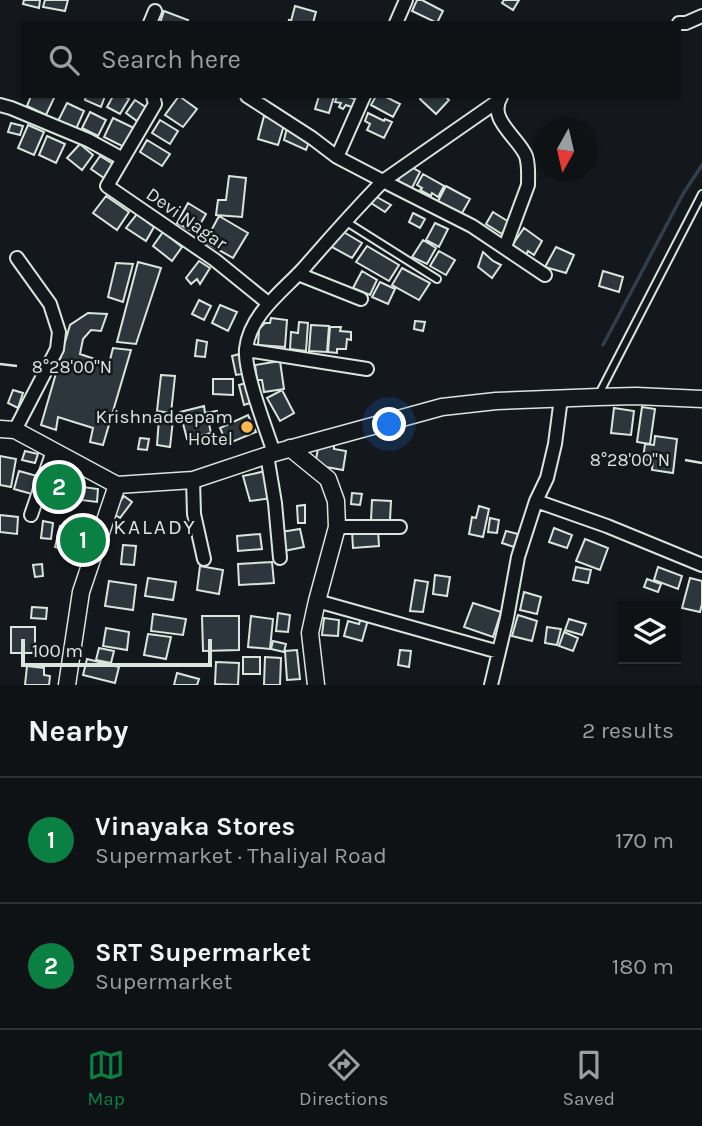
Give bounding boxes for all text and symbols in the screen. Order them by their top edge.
search box [21,21,681,98]
icon: search [45,41,83,79]
text: Search here [101,44,241,75]
north arrow [534,119,597,182]
street label: Devi Nagar [142,183,231,255]
text: 8°28'00"N [32,356,112,378]
place label: Krishnadeepam Hotel [95,406,233,450]
your location [372,407,406,441]
marker: Krishnadeepam Hotel [239,419,255,435]
text: 8°28'00"N [590,449,670,471]
pin: 2 [36,461,82,513]
pin: 1 [60,514,106,566]
district label: KALADY [113,515,197,539]
map controls [618,601,681,664]
button: layers [618,601,681,664]
scale bar [21,636,212,668]
text: 100 m [32,640,83,662]
text: Nearby [28,713,128,749]
text: 2 results [582,717,674,744]
text: Vinayaka Stores [95,811,295,842]
text: 1 [47,827,55,854]
text: 170 m [615,827,674,854]
text: Supermarket · Thaliyal Road [95,842,387,869]
text: SRT Supermarket [95,937,311,968]
text: 2 [44,953,58,980]
text: 180 m [612,953,674,980]
text: Supermarket [95,968,232,995]
tab: Map [87,1046,125,1110]
tab: Directions [299,1046,388,1110]
tab: Saved [562,1046,615,1110]

